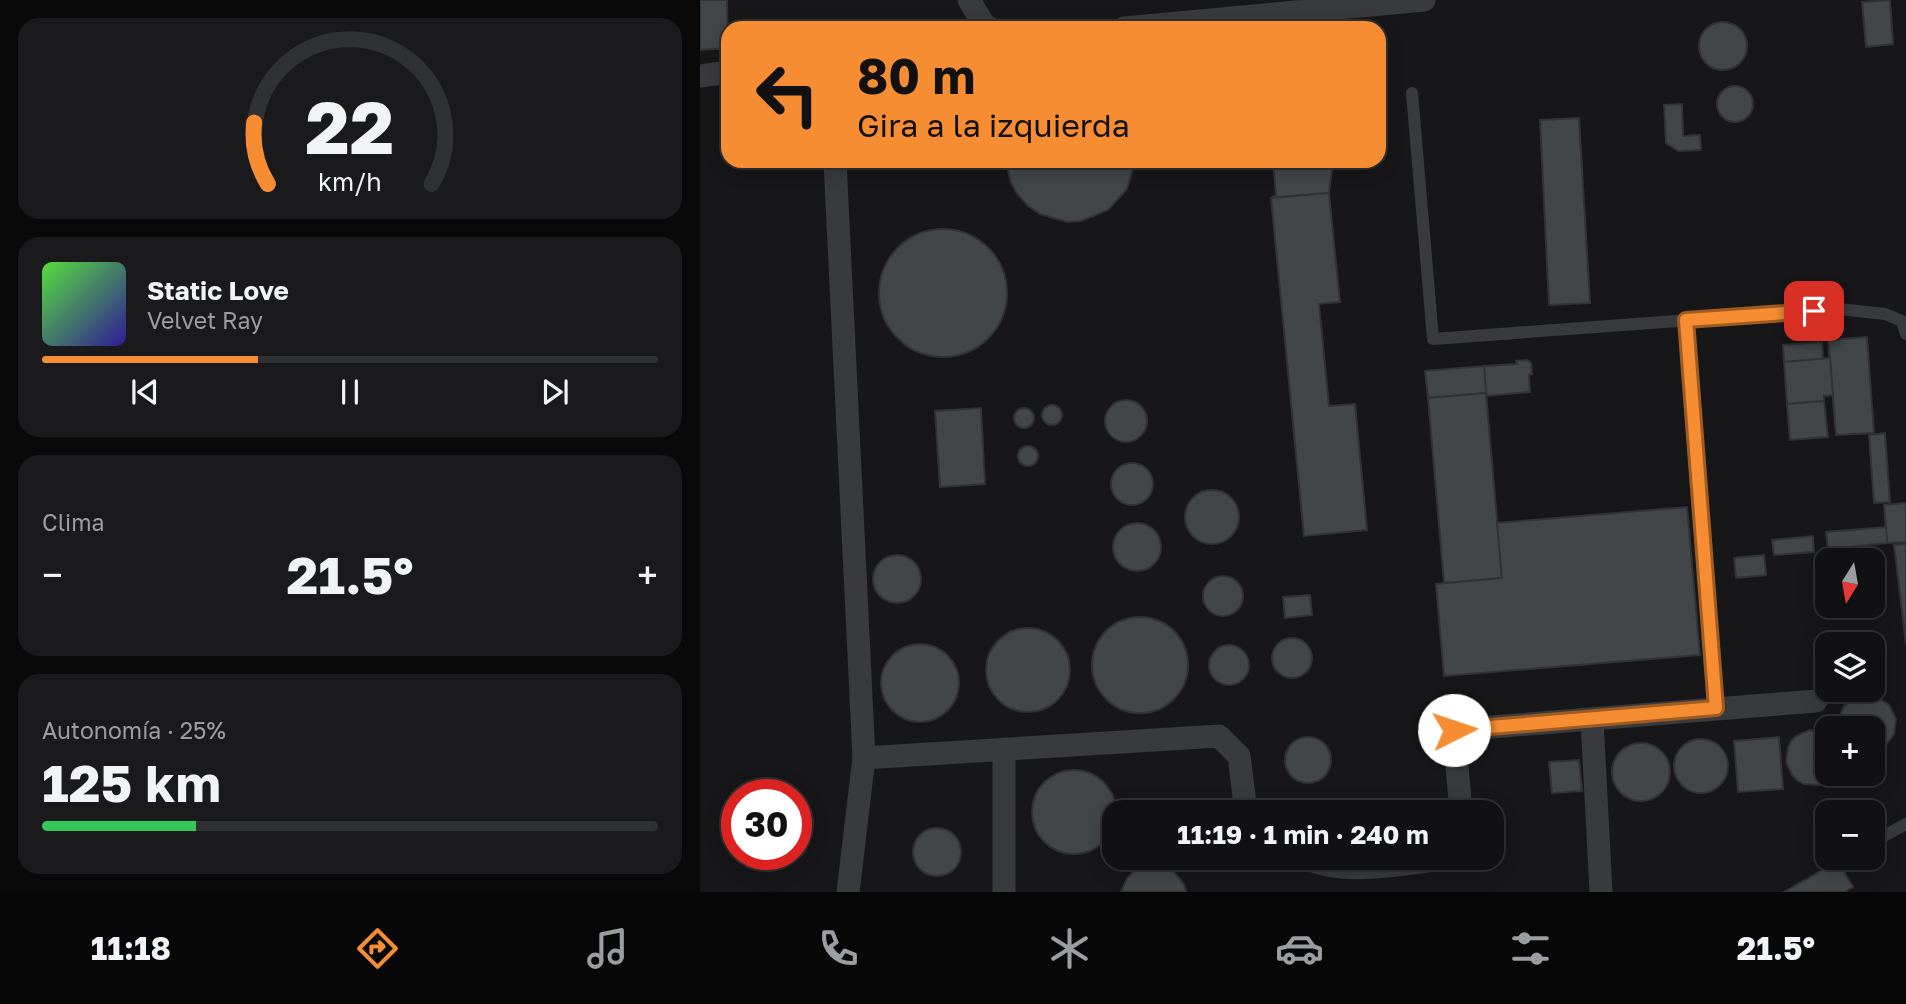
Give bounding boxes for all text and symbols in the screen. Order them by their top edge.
text: 80 m [857,46,975,105]
icon: left [742,49,833,140]
text: 22 [306,84,394,171]
text: Gira a la izquierda [857,106,1130,144]
text: km/h [318,166,382,197]
text: Static Love [147,275,289,306]
pin [1784,281,1844,341]
icon: arrive [1795,292,1833,330]
text: Velvet Ray [147,306,263,334]
icon: previous [126,373,164,411]
icon: pause [331,373,369,411]
icon: next [536,373,574,411]
text: Clima [42,508,105,536]
text: 21.5° [286,543,414,605]
north arrow [1815,548,1885,618]
map controls [1815,548,1885,870]
text: − [42,552,63,597]
text: + [637,552,658,597]
button: layers [1815,632,1885,702]
position arrow [1417,693,1491,767]
text: Autonomía · 25% [42,716,226,744]
button: + [1815,716,1885,786]
text: 125 km [42,751,221,813]
speed limit sign: 30 [721,779,812,870]
button: − [1815,800,1885,870]
text: 11:19 · 1 min · 240 m [1177,819,1429,850]
icon: directions [353,924,402,973]
icon: music [583,924,632,973]
icon: phone [814,924,863,973]
icon: climate [1045,924,1094,973]
icon: car [1275,924,1324,973]
icon: filters [1506,924,1555,973]
text: 11:18 [91,929,171,967]
text: 21.5° [1737,929,1815,967]

